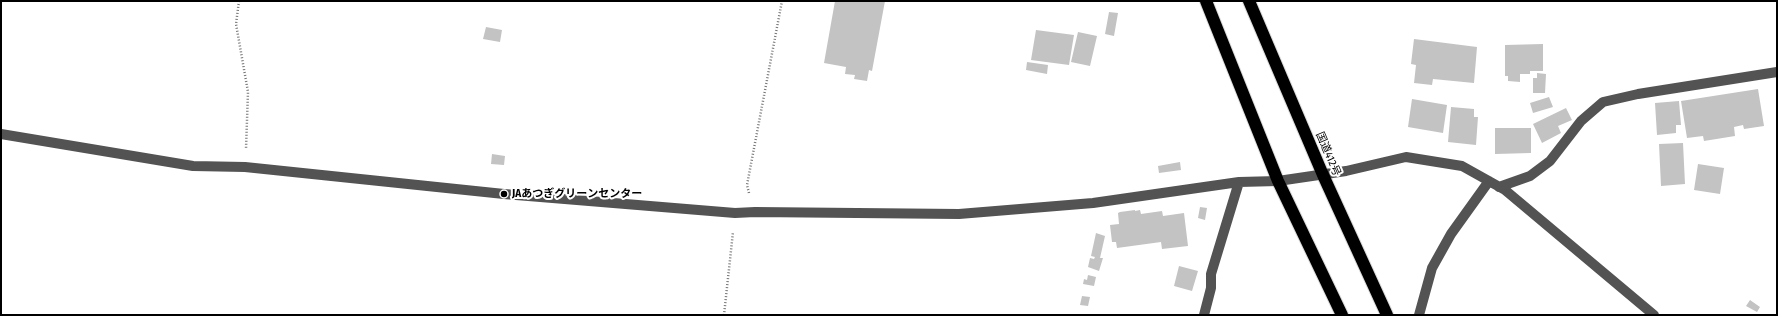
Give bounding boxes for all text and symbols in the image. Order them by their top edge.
street label: 国道412号 [1313,130,1343,178]
place label: JAあつぎグリーンセンター [512,187,642,201]
marker: JAあつぎグリーンセンター [499,189,509,199]

